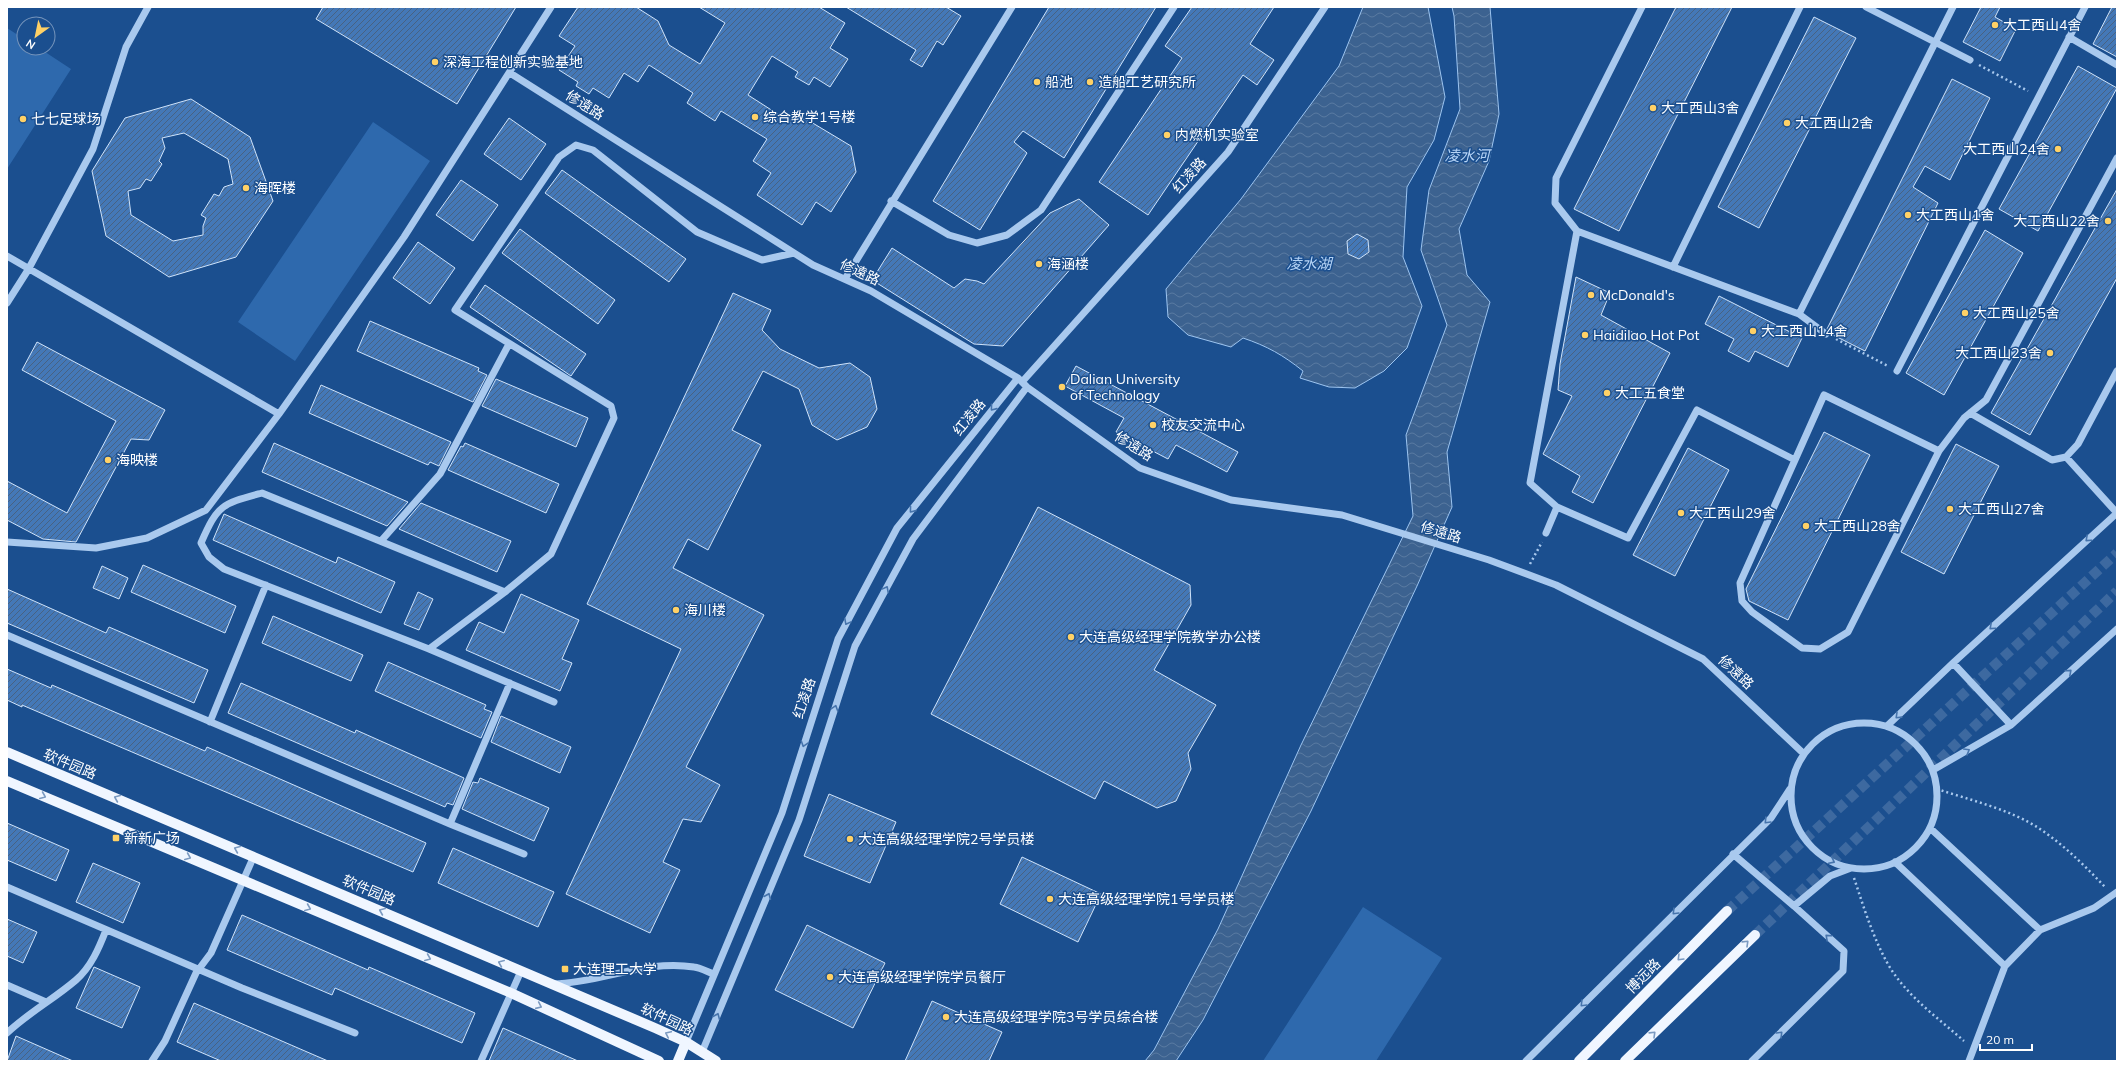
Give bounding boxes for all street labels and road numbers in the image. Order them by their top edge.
street label: 修遠路 [562,86,608,124]
street label: 红凌路 [1168,153,1210,197]
street label: 修遠路 [837,255,883,289]
street label: 红凌路 [949,395,989,439]
street label: 修遠路 [1111,427,1157,465]
street label: 修遠路 [1418,517,1464,547]
street label: 修遠路 [1715,651,1757,693]
street label: 红凌路 [789,675,819,721]
street label: 软件园路 [41,745,99,783]
street label: 软件园路 [340,871,398,909]
street label: 博远路 [1622,955,1664,997]
street label: 软件园路 [638,999,696,1039]

